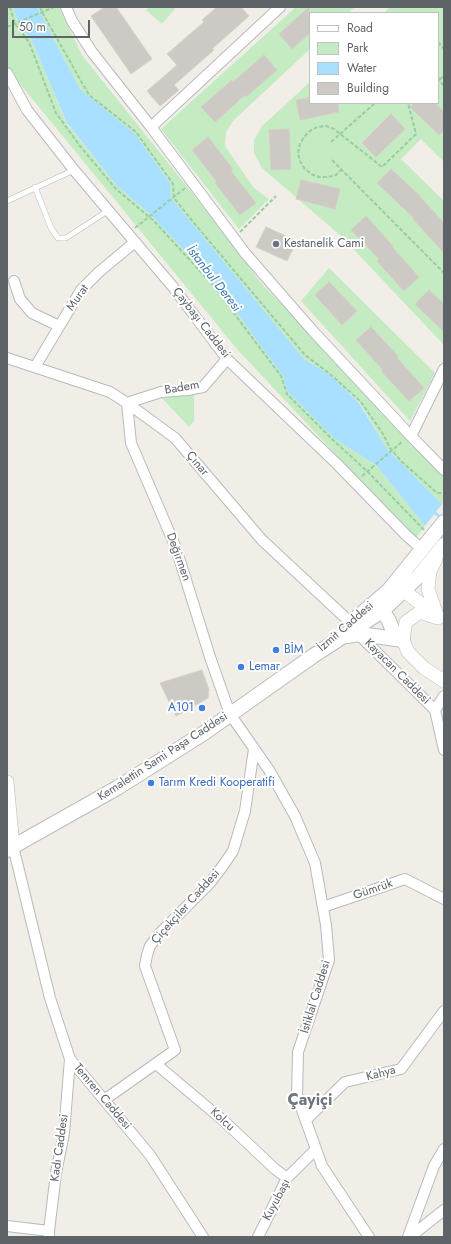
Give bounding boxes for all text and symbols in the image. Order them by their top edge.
scale bar [14,12,92,38]
legend [309,12,439,104]
text: 50 m [19,18,46,36]
text: Road [347,19,373,37]
text: Park [347,39,368,57]
text: Water [347,59,377,77]
text: Building [347,79,389,97]
place label: Kestanelik Cami [284,237,364,251]
marker: Kestanelik Cami [271,239,281,249]
water label: İstanbul Deresi [182,243,244,315]
street label: Murat [64,282,92,314]
street label: Çaybaşı Caddesi [169,285,233,361]
street label: Badem [164,378,200,398]
street label: Çınar [183,449,211,479]
street label: Değirmen [163,531,193,583]
street label: İzmit Caddesi [315,599,377,655]
street label: Kayacan Caddesi [361,636,433,708]
place label: BİM [284,643,303,657]
marker: BİM [271,645,281,655]
place label: Lemar [249,660,280,674]
marker: Lemar [236,662,246,672]
place label: A101 [168,701,194,715]
marker: A101 [197,703,207,713]
street label: Kemalettin Sami Paşa Caddesi [95,710,231,804]
place label: Tarım Kredi Kooperatifi [159,776,275,790]
marker: Tarım Kredi Kooperatifi [146,778,156,788]
street label: Çiçekçiler Caddesi [149,867,223,947]
street label: Gümrük [351,877,395,903]
street label: İstiklal Caddesi [298,959,334,1035]
street label: Temren Caddesi [70,1061,134,1133]
street label: Kahya [365,1063,397,1085]
district label: Çayiçi [288,1091,332,1111]
street label: Kolcu [207,1105,237,1135]
street label: Kadı Caddesi [48,1113,72,1183]
street label: Kuyubaşı [260,1177,294,1223]

